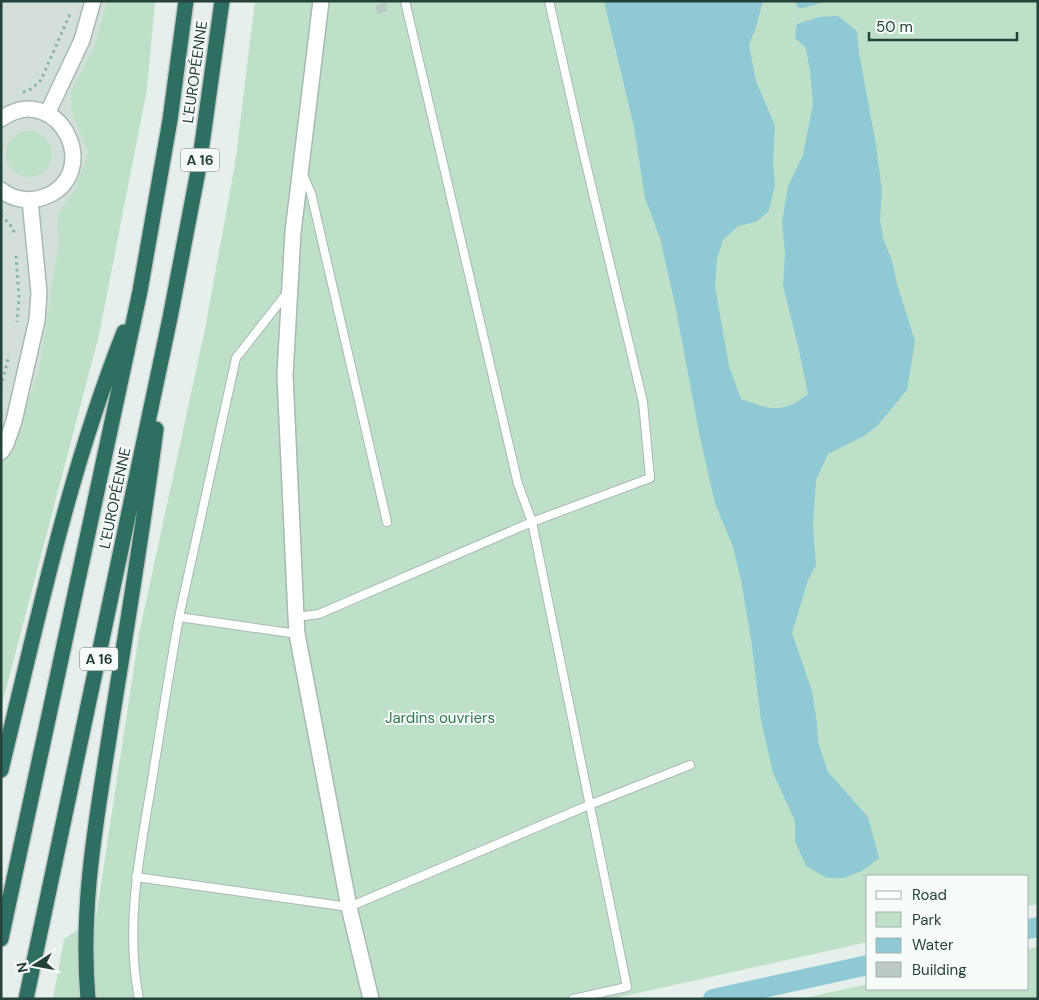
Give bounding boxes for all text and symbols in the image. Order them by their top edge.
scale bar [869,10,1016,42]
text: 50 m [876,17,913,37]
street label: L'EUROPÉENNE [178,20,212,124]
road number: A 16 [181,148,219,172]
street label: L'EUROPÉENNE [95,446,135,550]
road number: A 16 [80,648,118,671]
park label: Jardins ouvriers [385,708,495,728]
legend [866,875,1029,990]
text: Road [912,885,947,905]
text: Park [912,910,942,930]
text: Water [912,935,954,955]
north arrow [10,940,60,990]
text: Building [912,960,967,980]
text: N [12,961,32,974]

